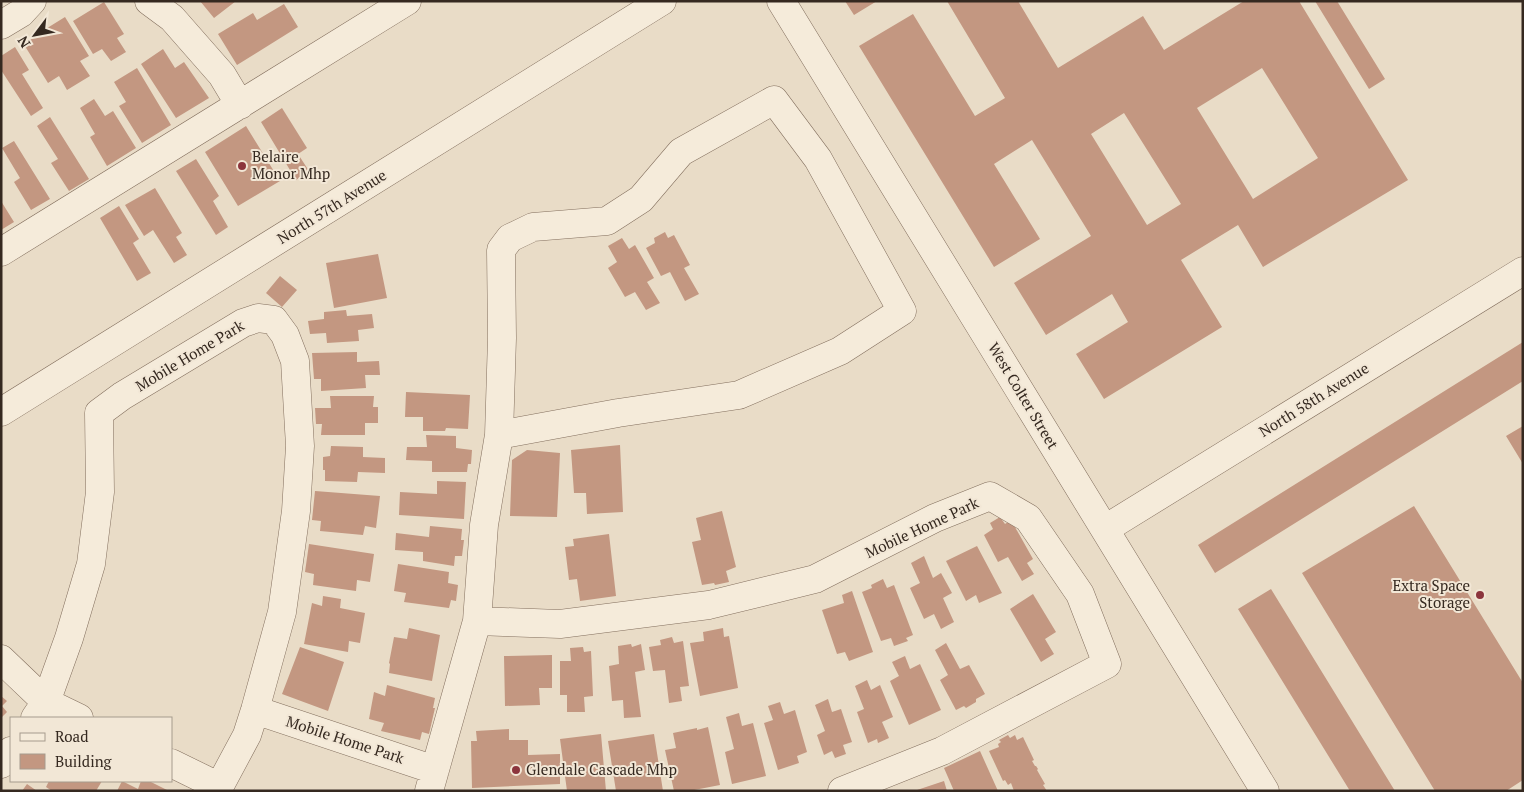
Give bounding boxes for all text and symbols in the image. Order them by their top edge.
north arrow [10,10,60,60]
text: N [12,32,34,52]
place label: Belaire Monor Mhp [252,146,330,183]
marker: Belaire Monor Mhp [236,160,248,172]
street label: North 57th Avenue [273,164,390,248]
street label: Mobile Home Park [132,315,248,395]
street label: West Colter Street [984,339,1064,453]
street label: North 58th Avenue [1255,357,1372,441]
street label: Mobile Home Park [862,492,982,562]
place label: Extra Space Storage [1393,575,1470,612]
marker: Extra Space Storage [1474,589,1486,601]
street label: Mobile Home Park [284,711,407,768]
legend [10,717,172,782]
text: Road [55,726,88,746]
text: Building [55,751,113,771]
place label: Glendale Cascade Mhp [526,759,677,779]
marker: Glendale Cascade Mhp [510,764,522,776]

